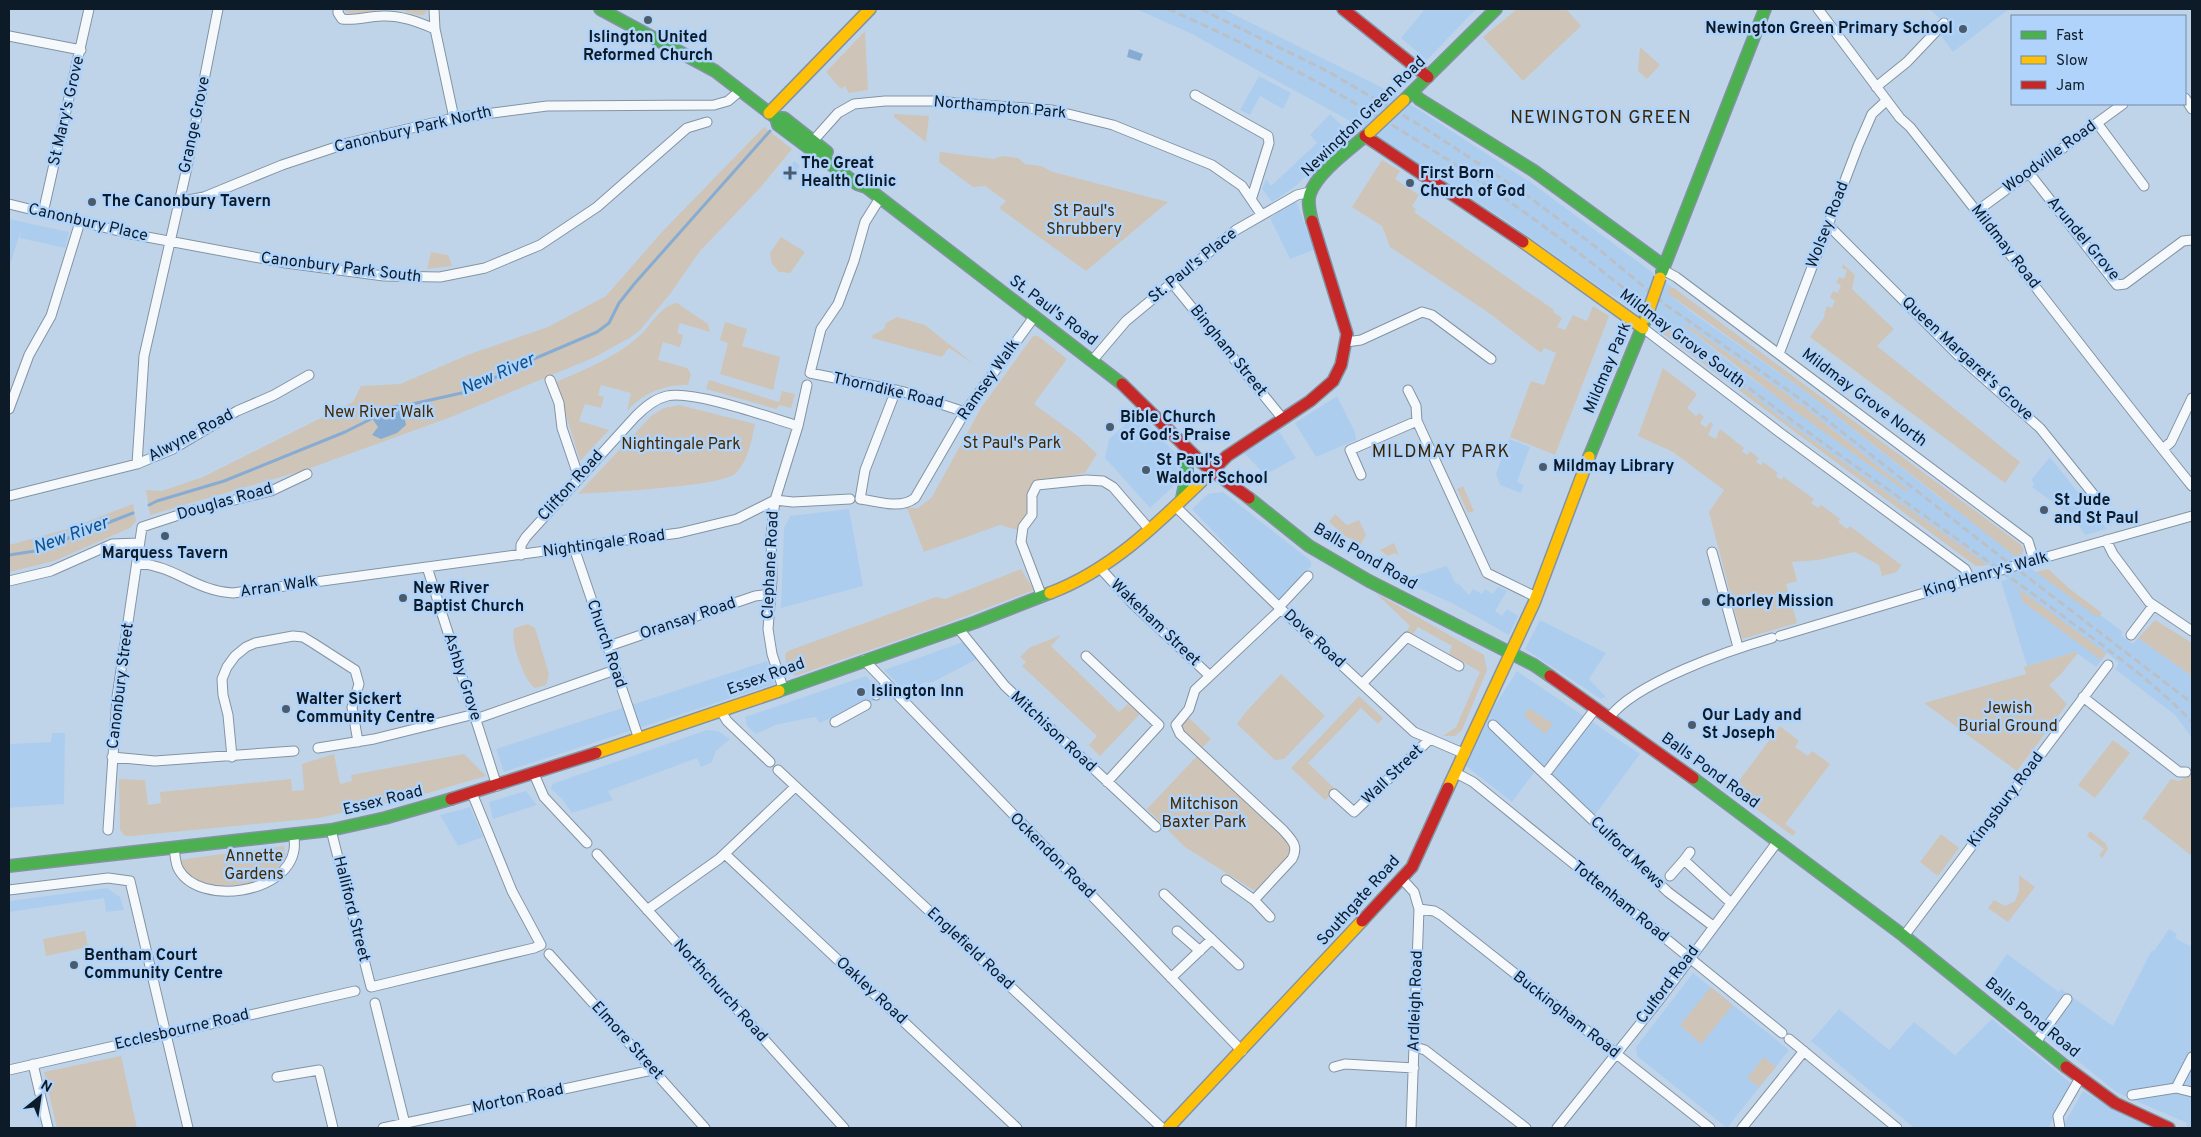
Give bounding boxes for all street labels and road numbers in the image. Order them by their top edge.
street label: Newington Green Road [1298,52,1430,182]
street label: St Mary's Grove [45,54,89,168]
street label: Grange Grove [175,75,215,175]
street label: Northampton Park [933,92,1067,124]
street label: Canonbury Park North [332,102,494,158]
street label: Woodville Road [1999,116,2101,198]
street label: Wolsey Road [1802,179,1854,271]
street label: Arundel Grove [2042,193,2124,285]
street label: Canonbury Place [26,199,150,247]
street label: Mildmay Road [1966,201,2044,293]
street label: St. Paul's Place [1145,224,1241,308]
street label: Canonbury Park South [260,248,422,288]
street label: St. Paul's Road [1005,271,1101,351]
street label: Mildmay Grove South [1615,285,1749,393]
street label: Queen Margaret's Grove [1897,293,2037,425]
street label: Bingham Street [1185,301,1271,401]
street label: Mildmay Park [1580,319,1636,417]
street label: Ramsey Walk [954,336,1024,424]
street label: Mildmay Grove North [1797,344,1931,452]
street label: Thorndike Road [831,369,945,413]
street label: Alwyne Road [145,405,237,467]
street label: Clifton Road [534,446,608,526]
street label: Douglas Road [175,479,275,525]
street label: Clephane Road [758,510,784,620]
street label: Balls Pond Road [1309,519,1421,595]
street label: Nightingale Road [542,526,666,562]
street label: King Henry's Walk [1921,548,2051,602]
street label: Arran Walk [239,572,319,602]
street label: Wakeham Street [1106,575,1204,671]
street label: Oransay Road [637,593,739,645]
street label: Church Road [582,597,630,691]
street label: Dove Road [1279,605,1349,673]
street label: Canonbury Street [103,622,139,750]
street label: Ashby Grove [438,631,486,723]
street label: Essex Road [724,654,808,700]
street label: Mitchison Road [1006,687,1100,777]
street label: Balls Pond Road [1657,729,1763,813]
street label: Wall Street [1358,741,1428,809]
street label: Kingsbury Road [1964,748,2048,852]
street label: Essex Road [341,781,425,821]
street label: Ockendon Road [1005,809,1099,903]
street label: Culford Mews [1585,812,1669,894]
street label: Southgate Road [1313,852,1405,950]
street label: Halliford Street [328,854,374,964]
street label: Tottenham Road [1568,857,1672,947]
street label: Englefield Road [922,903,1018,995]
street label: Northchurch Road [669,935,771,1047]
street label: Culford Road [1632,942,1704,1028]
street label: Ardleigh Road [1404,950,1428,1052]
street label: Oakley Road [831,953,911,1029]
street label: Buckingham Road [1508,967,1624,1063]
street label: Balls Pond Road [1980,974,2084,1062]
street label: Elmore Street [587,998,667,1084]
street label: Ecclesbourne Road [113,1005,251,1055]
street label: Morton Road [471,1080,565,1118]

